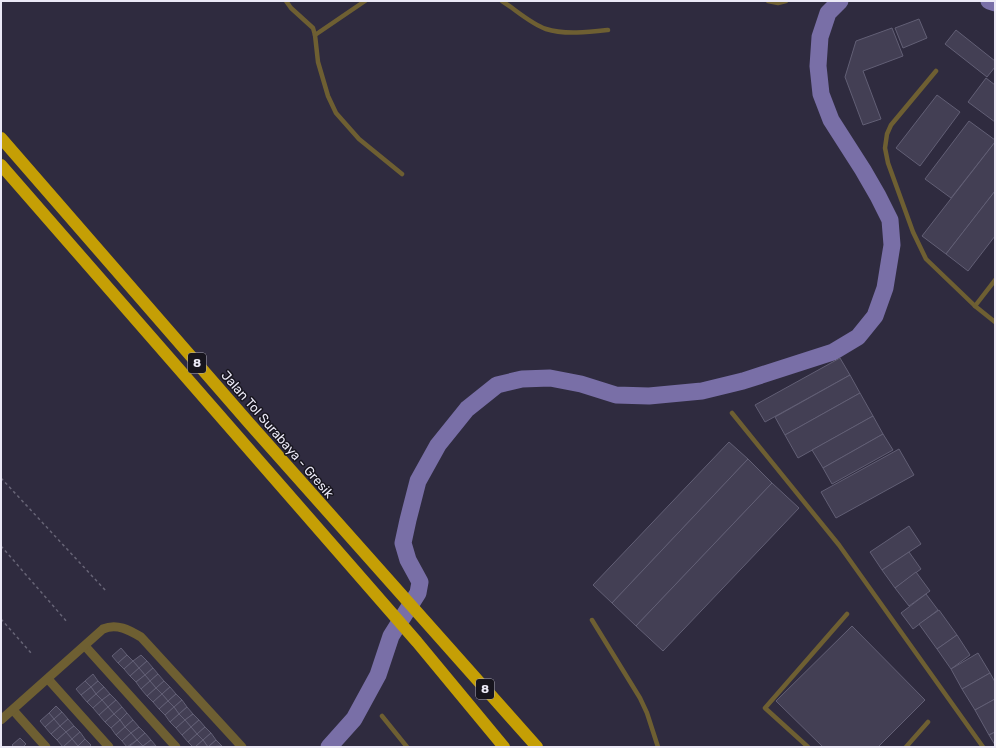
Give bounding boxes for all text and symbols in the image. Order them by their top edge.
road number: 8 [188,353,206,373]
street label: Jalan Tol Surabaya - Gresik [218,368,337,501]
road number: 8 [476,679,494,699]

